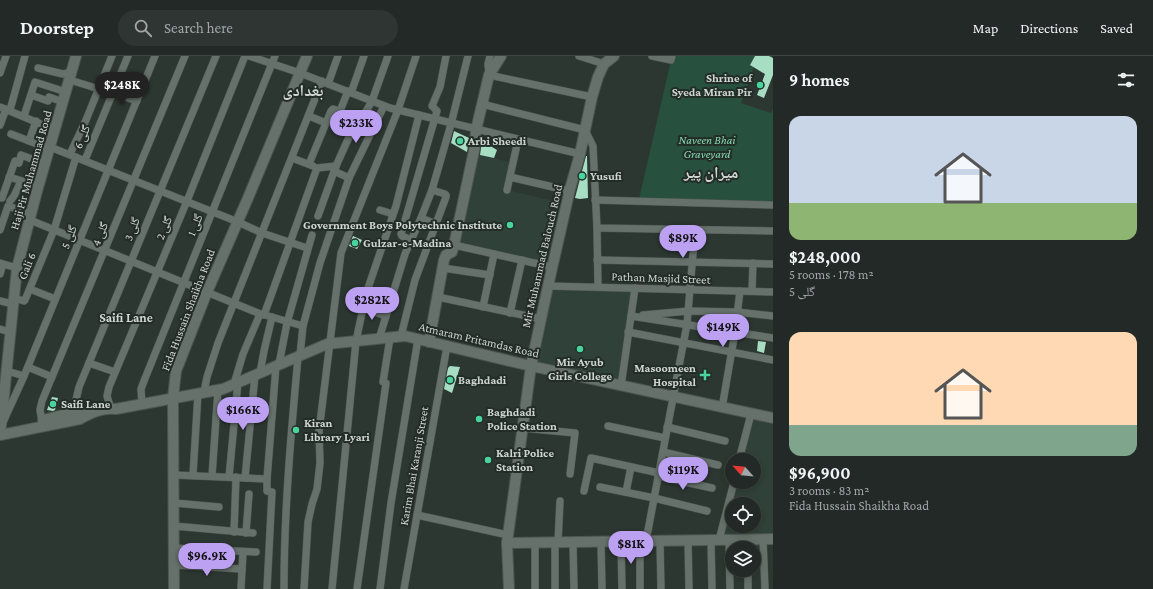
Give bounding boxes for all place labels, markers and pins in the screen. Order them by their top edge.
place label: Shrine of Syeda Miran Pir [672,71,753,99]
pin: $248K [94,72,150,106]
marker: Shrine of Syeda Miran Pir [755,80,765,90]
pin: $233K [328,110,384,144]
place label: Arbi Sheedi [467,134,527,148]
marker: Arbi Sheedi [455,136,465,146]
place label: Yusufi [590,169,622,183]
marker: Yusufi [577,171,587,181]
place label: Government Boys Polytechnic Institute [303,218,502,232]
marker: Government Boys Polytechnic Institute [505,220,515,230]
pin: $89K [659,225,707,259]
place label: Gulzar-e-Madina [363,236,451,250]
marker: Gulzar-e-Madina [350,238,360,248]
pin: $282K [344,287,400,321]
pin: $149K [695,314,751,348]
marker: Mir Ayub Girls College [575,344,585,354]
place label: Mir Ayub Girls College [548,355,613,383]
place label: Masoomeen Hospital [634,361,697,389]
marker: Masoomeen Hospital [699,369,711,381]
place label: Baghdadi [458,373,507,387]
marker: Baghdadi [445,375,455,385]
place label: Saifi Lane [61,397,111,411]
pin: $166K [215,397,271,431]
marker: Saifi Lane [48,399,58,409]
place label: Baghdadi Police Station [487,405,557,433]
marker: Baghdadi Police Station [474,414,484,424]
place label: Kiran Library Lyari [304,416,370,444]
marker: Kiran Library Lyari [291,425,301,435]
place label: Kalri Police Station [496,446,554,474]
marker: Kalri Police Station [483,455,493,465]
pin: $119K [655,457,711,491]
pin: $81K [607,531,655,565]
pin: $96.9K [174,543,240,577]

